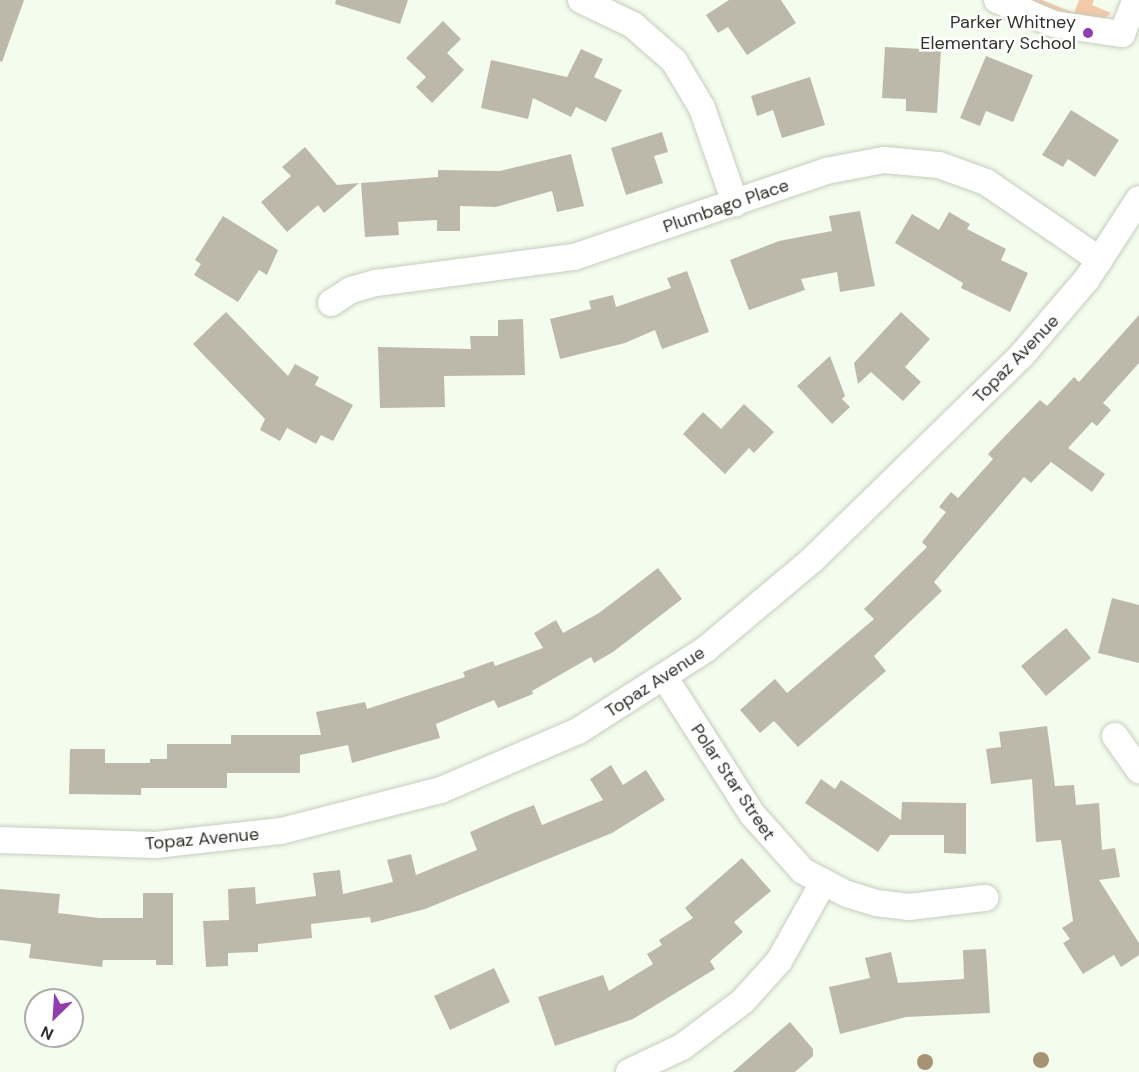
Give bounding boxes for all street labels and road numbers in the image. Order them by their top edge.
street label: Plumbago Place [660,174,792,238]
street label: Topaz Avenue [968,310,1064,408]
street label: Topaz Avenue [601,642,709,722]
street label: Polar Star Street [686,720,780,844]
street label: Topaz Avenue [144,823,260,855]

